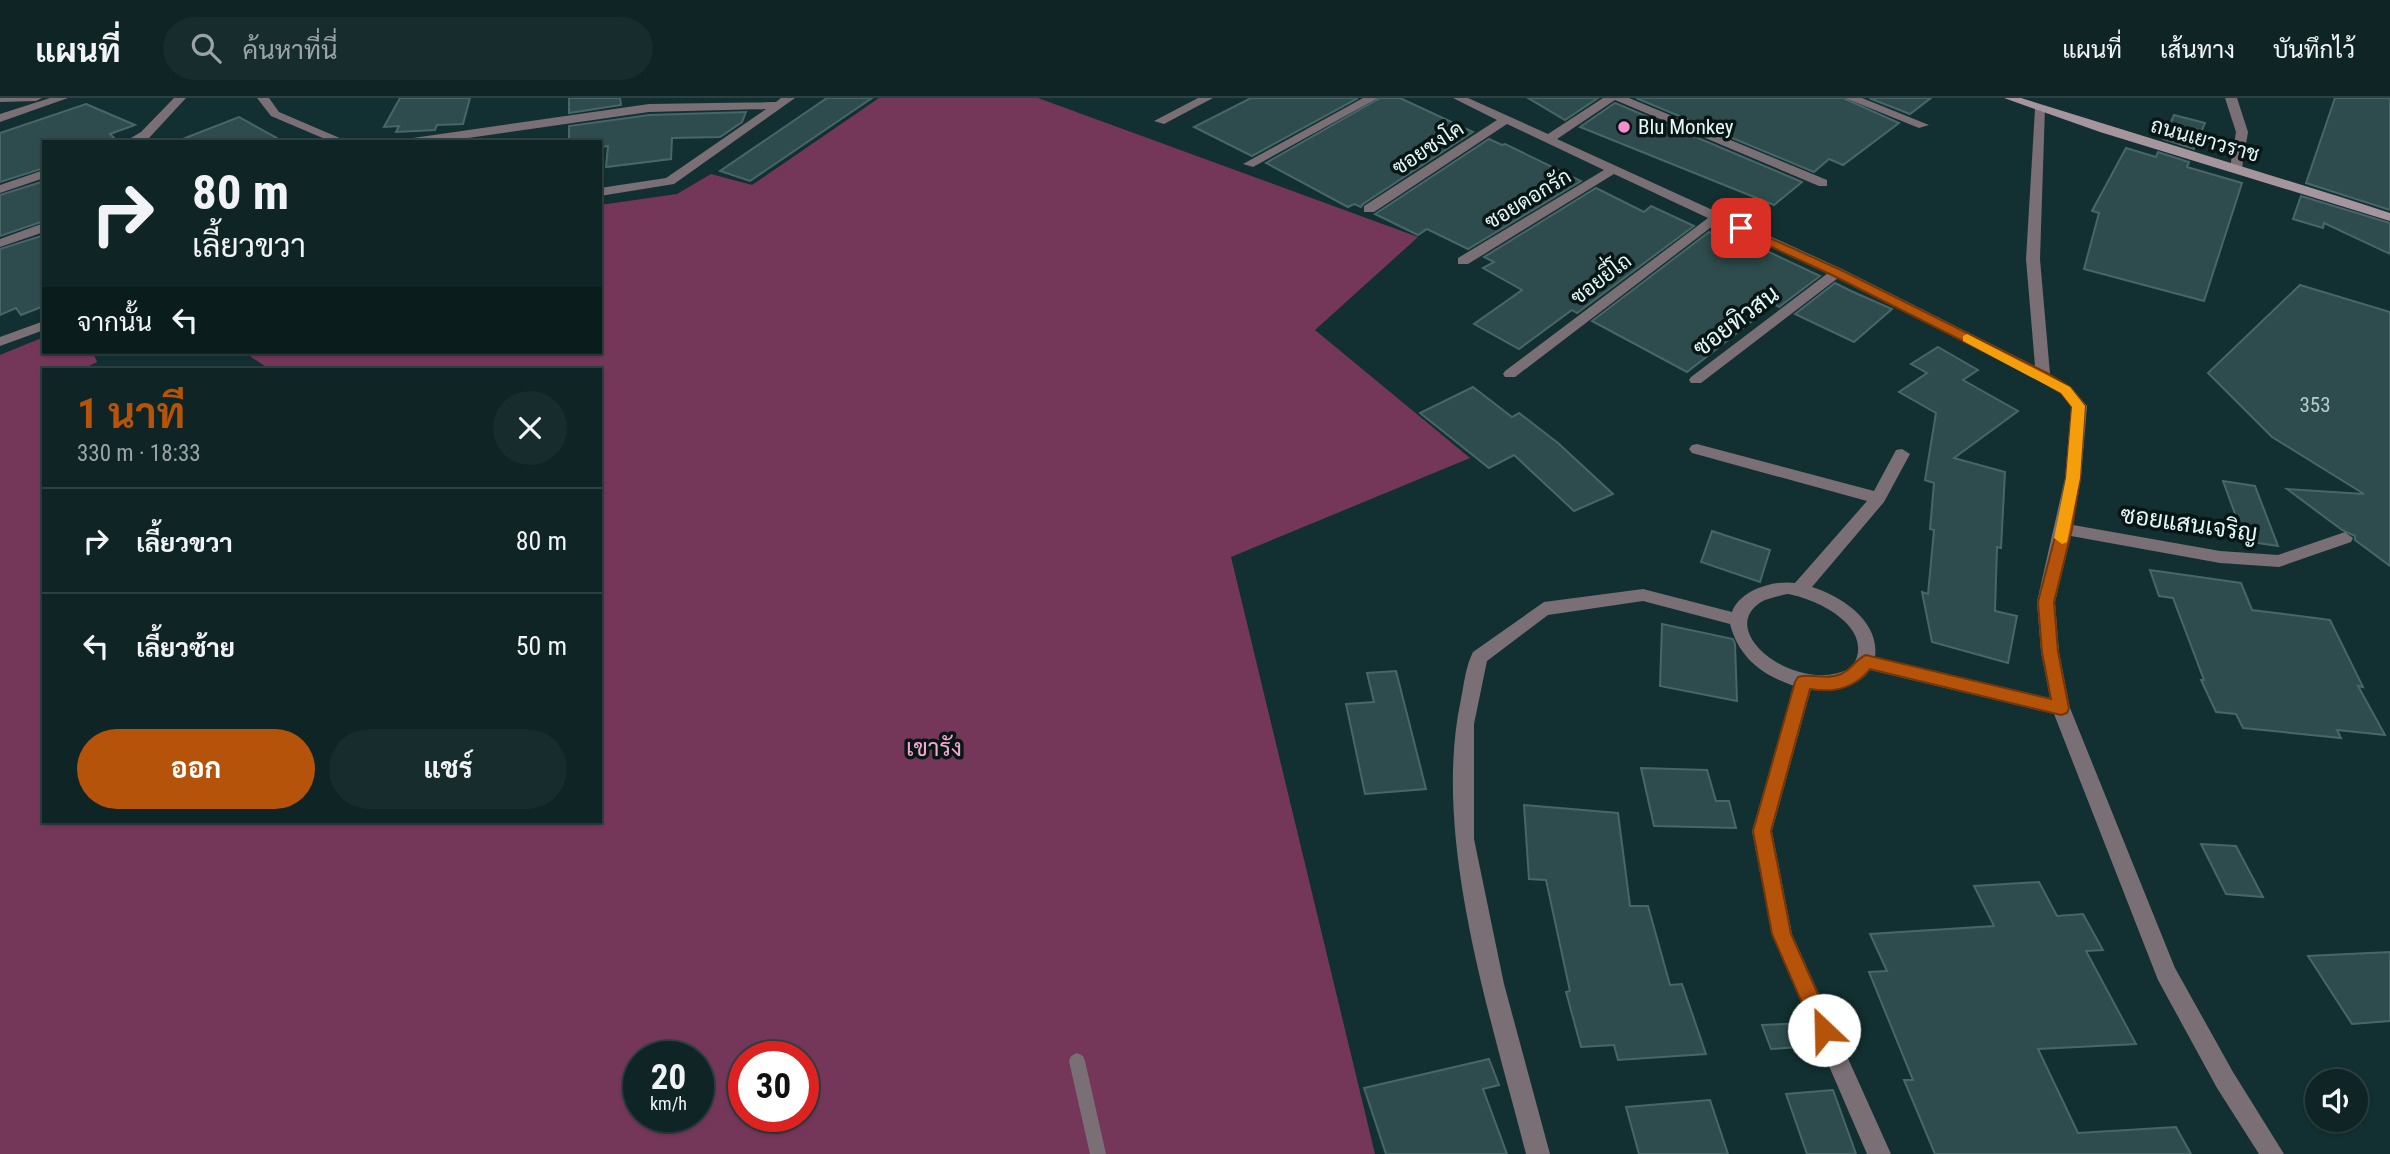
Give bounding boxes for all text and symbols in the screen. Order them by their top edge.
search box [163,17,653,80]
icon: search [187,29,225,67]
text: แผนที่ [35,31,121,70]
text: ค้นหาที่นี่ [243,35,338,65]
text: แผนที่ [2062,36,2122,64]
text: เส้นทาง [2160,36,2235,64]
text: บันทึกไว้ [2273,36,2355,64]
street label: ถนนเยาวราช [2148,113,2262,167]
street label: ซอยชงโค [1387,115,1468,180]
place label: Blu Monkey [1638,115,1734,139]
marker: Blu Monkey [1616,119,1632,135]
text: 80 m [192,164,289,221]
street label: ซอยดอกรัก [1481,164,1575,234]
icon: right [77,168,168,259]
pin [1711,198,1771,258]
icon: arrive [1722,209,1760,247]
text: เลี้ยวขวา [192,227,306,265]
street label: ซอยยี่โถ [1561,242,1636,309]
street label: ซอยทิวสน [1688,280,1784,362]
icon: left [166,301,204,339]
text: จากนั้น [77,307,152,337]
text: 1 นาที [77,389,185,438]
button: close [493,391,567,465]
house number: 353 [2299,393,2331,417]
text: 330 m · 18:33 [77,440,201,467]
street label: ซอยแสนเจริญ [2119,501,2259,547]
icon: right [77,522,115,560]
text: 80 m [516,526,567,556]
text: เลี้ยวขวา [136,528,233,558]
icon: left [77,627,115,665]
text: 50 m [516,631,567,661]
text: เลี้ยวซ้าย [136,633,235,663]
button: ออก [77,729,315,809]
button: แชร์ [329,729,567,809]
park label: เขารัง [906,734,962,762]
position arrow [1787,993,1861,1067]
speed limit sign: 30 [728,1041,819,1132]
text: 20 [651,1057,686,1098]
map controls [2305,1069,2368,1132]
button: sound [2305,1069,2368,1132]
text: km/h [650,1093,687,1114]

